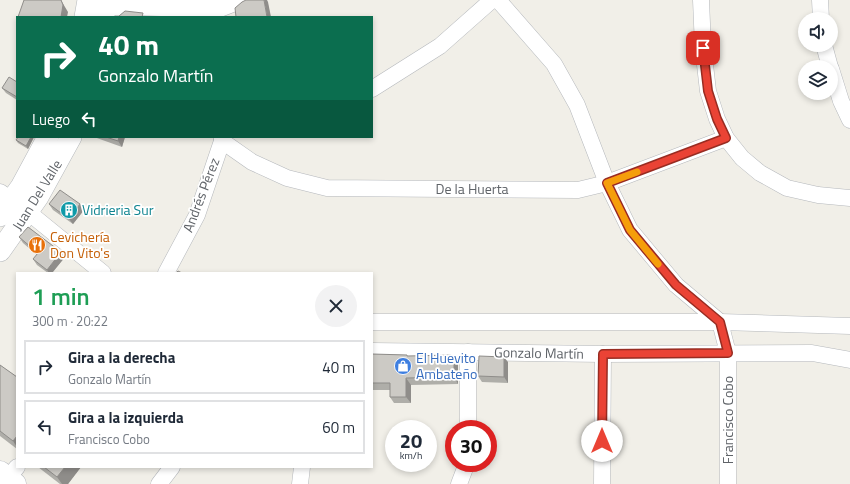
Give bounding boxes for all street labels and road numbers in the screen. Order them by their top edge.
street label: Juan Del Valle [7,155,67,234]
street label: Andrés Pérez [177,155,224,235]
street label: De la Huerta [435,178,509,199]
street label: Gonzalo Martín [494,341,584,364]
street label: Francisco Cobo [717,376,738,464]

